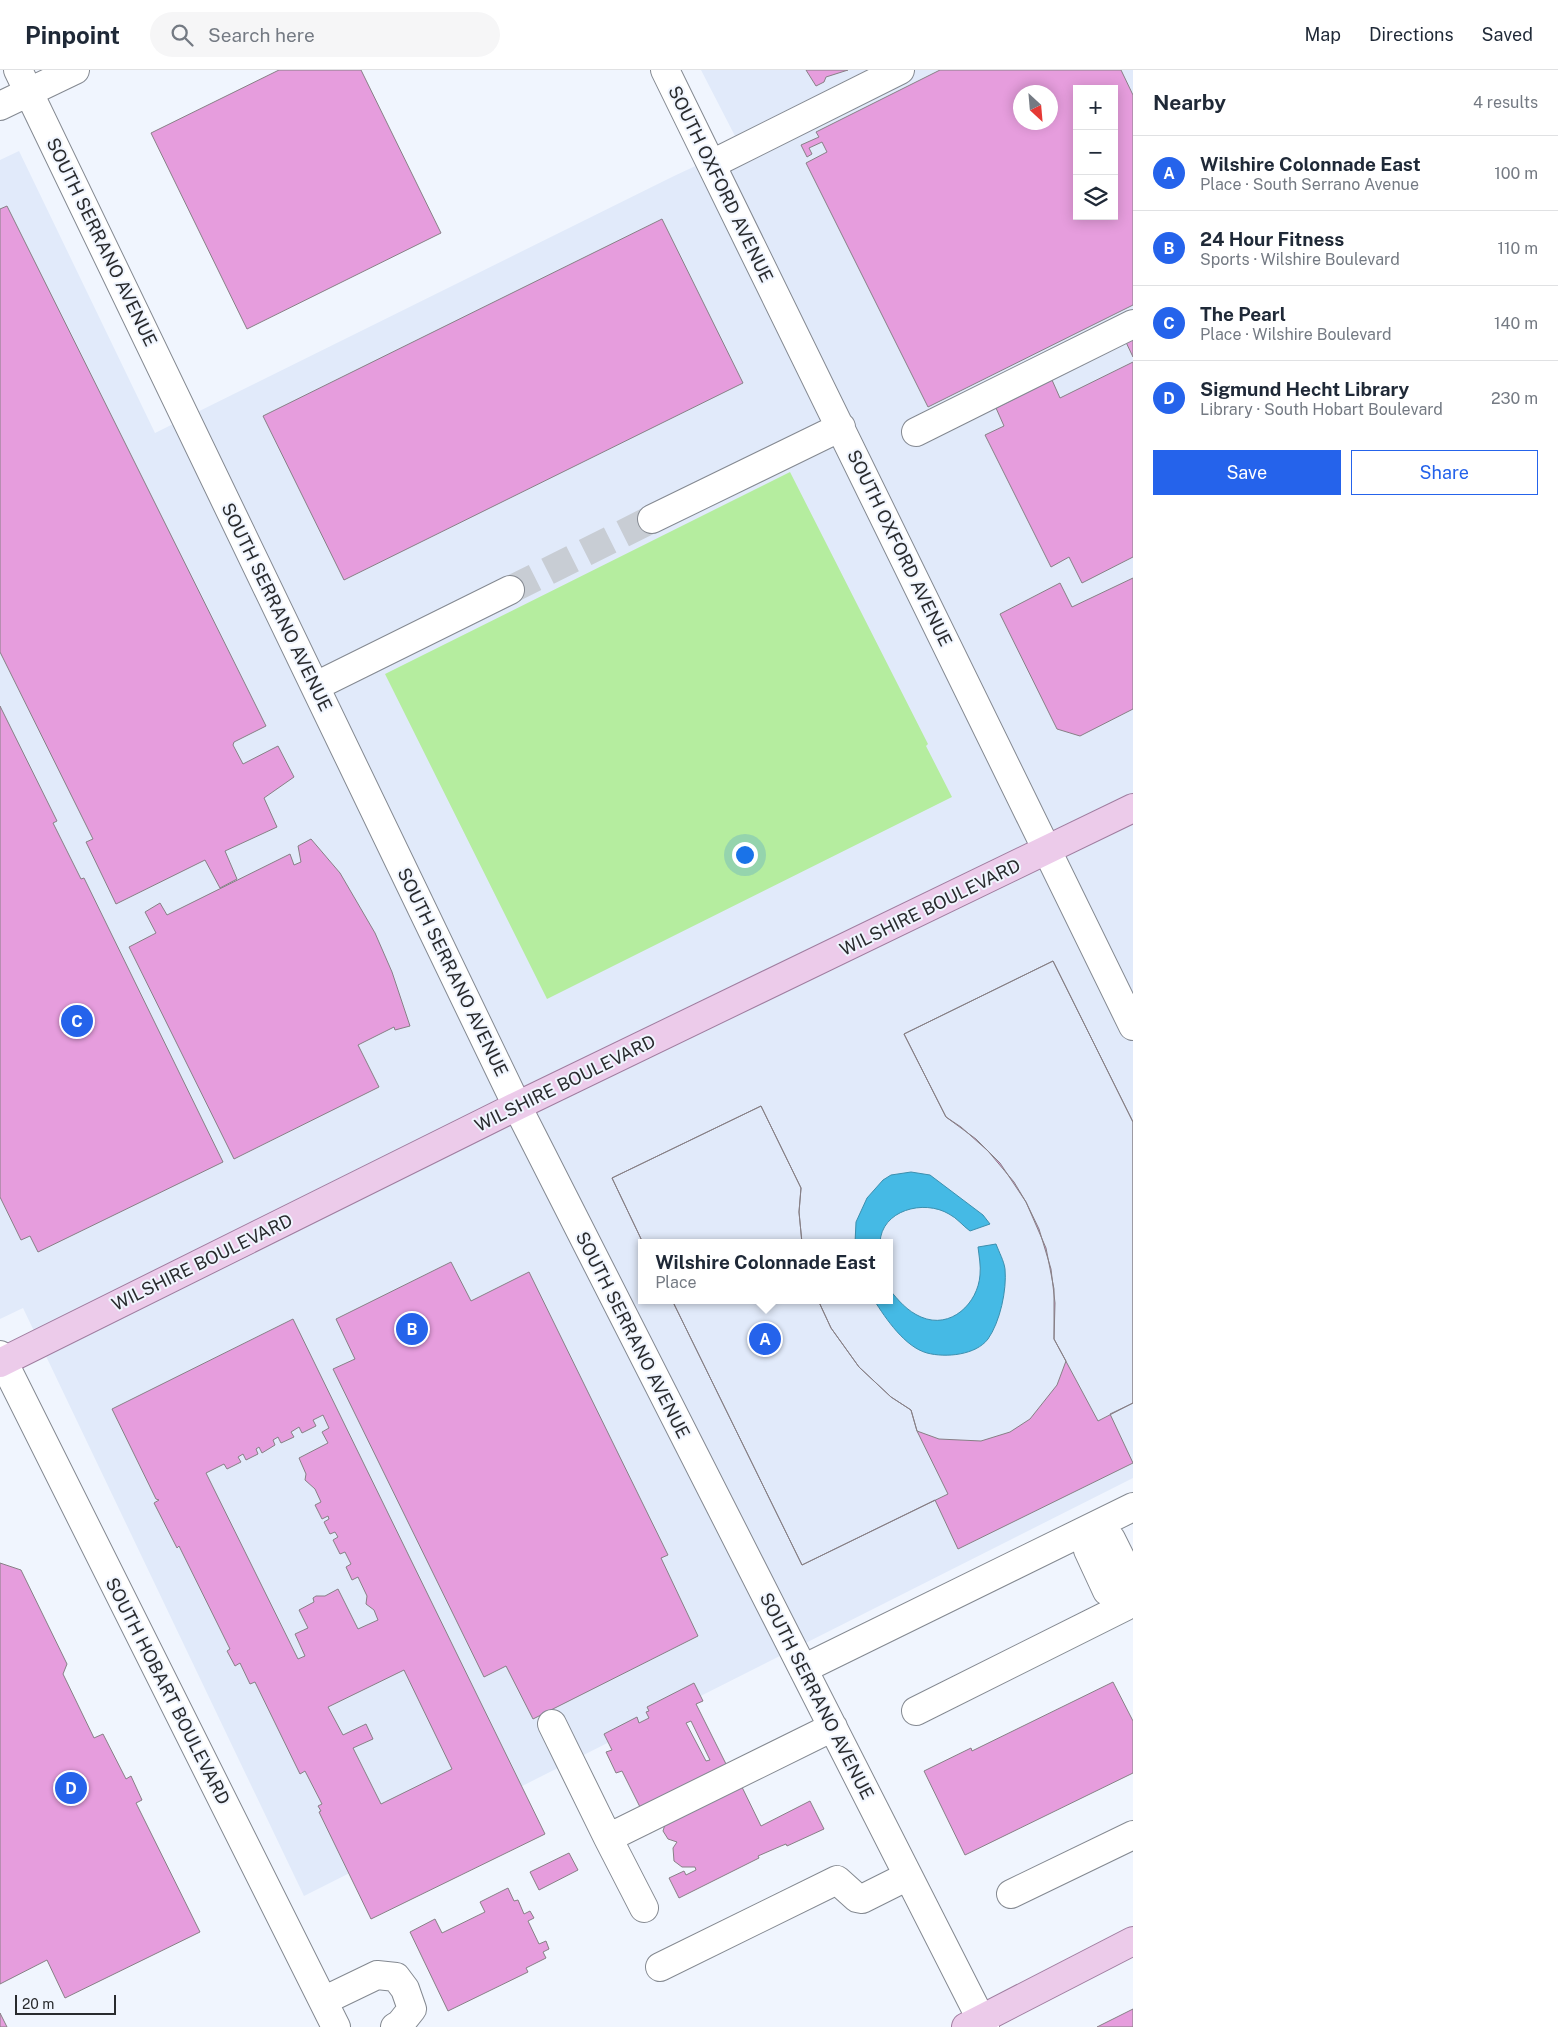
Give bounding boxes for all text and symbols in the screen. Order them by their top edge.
search box [150,12,500,57]
text: Pinpoint [25,21,120,49]
icon: search [168,21,196,49]
text: Search here [208,24,315,46]
text: Map [1304,24,1341,45]
text: Directions [1369,24,1454,45]
text: Saved [1482,24,1533,45]
street label: SOUTH OXFORD AVENUE [664,82,778,286]
north arrow [1013,85,1058,130]
map controls [1073,85,1118,220]
button: + [1073,85,1118,130]
text: Nearby [1153,90,1226,115]
text: 4 results [1473,93,1538,112]
button: − [1073,130,1118,175]
street label: SOUTH SERRANO AVENUE [42,134,162,350]
text: Wilshire Colonnade East [1200,153,1421,175]
text: A [1163,164,1175,183]
text: 100 m [1494,164,1538,183]
button: layers [1073,175,1118,220]
text: Place · South Serrano Avenue [1200,175,1419,194]
text: 24 Hour Fitness [1200,228,1344,250]
text: B [1164,239,1174,258]
text: 110 m [1497,239,1538,258]
text: Sports · Wilshire Boulevard [1200,250,1400,269]
text: The Pearl [1200,303,1286,325]
text: C [1163,314,1175,333]
text: 140 m [1494,314,1538,333]
text: Place · Wilshire Boulevard [1200,325,1392,344]
text: Sigmund Hecht Library [1200,378,1409,400]
text: D [1163,389,1175,408]
text: 230 m [1491,389,1538,408]
text: Library · South Hobart Boulevard [1200,400,1443,419]
street label: SOUTH OXFORD AVENUE [843,446,957,650]
button: Save [1153,450,1341,495]
button: Share [1351,450,1538,495]
street label: SOUTH SERRANO AVENUE [217,499,337,715]
your location [732,842,758,868]
street label: WILSHIRE BOULEVARD [836,854,1024,960]
street label: SOUTH SERRANO AVENUE [393,864,513,1080]
pin: C [61,1002,93,1040]
street label: WILSHIRE BOULEVARD [471,1030,659,1136]
street label: WILSHIRE BOULEVARD [108,1209,296,1315]
street label: SOUTH SERRANO AVENUE [572,1228,694,1442]
popup [638,1239,893,1304]
text: Wilshire Colonnade East [655,1251,876,1273]
text: Place [655,1273,697,1292]
pin: B [396,1310,428,1348]
pin: A [749,1320,781,1358]
street label: SOUTH HOBART BOULEVARD [102,1574,234,1808]
street label: SOUTH SERRANO AVENUE [756,1589,878,1803]
pin: D [55,1769,87,1807]
scale bar [15,1992,116,2015]
text: 20 m [22,1996,54,2012]

